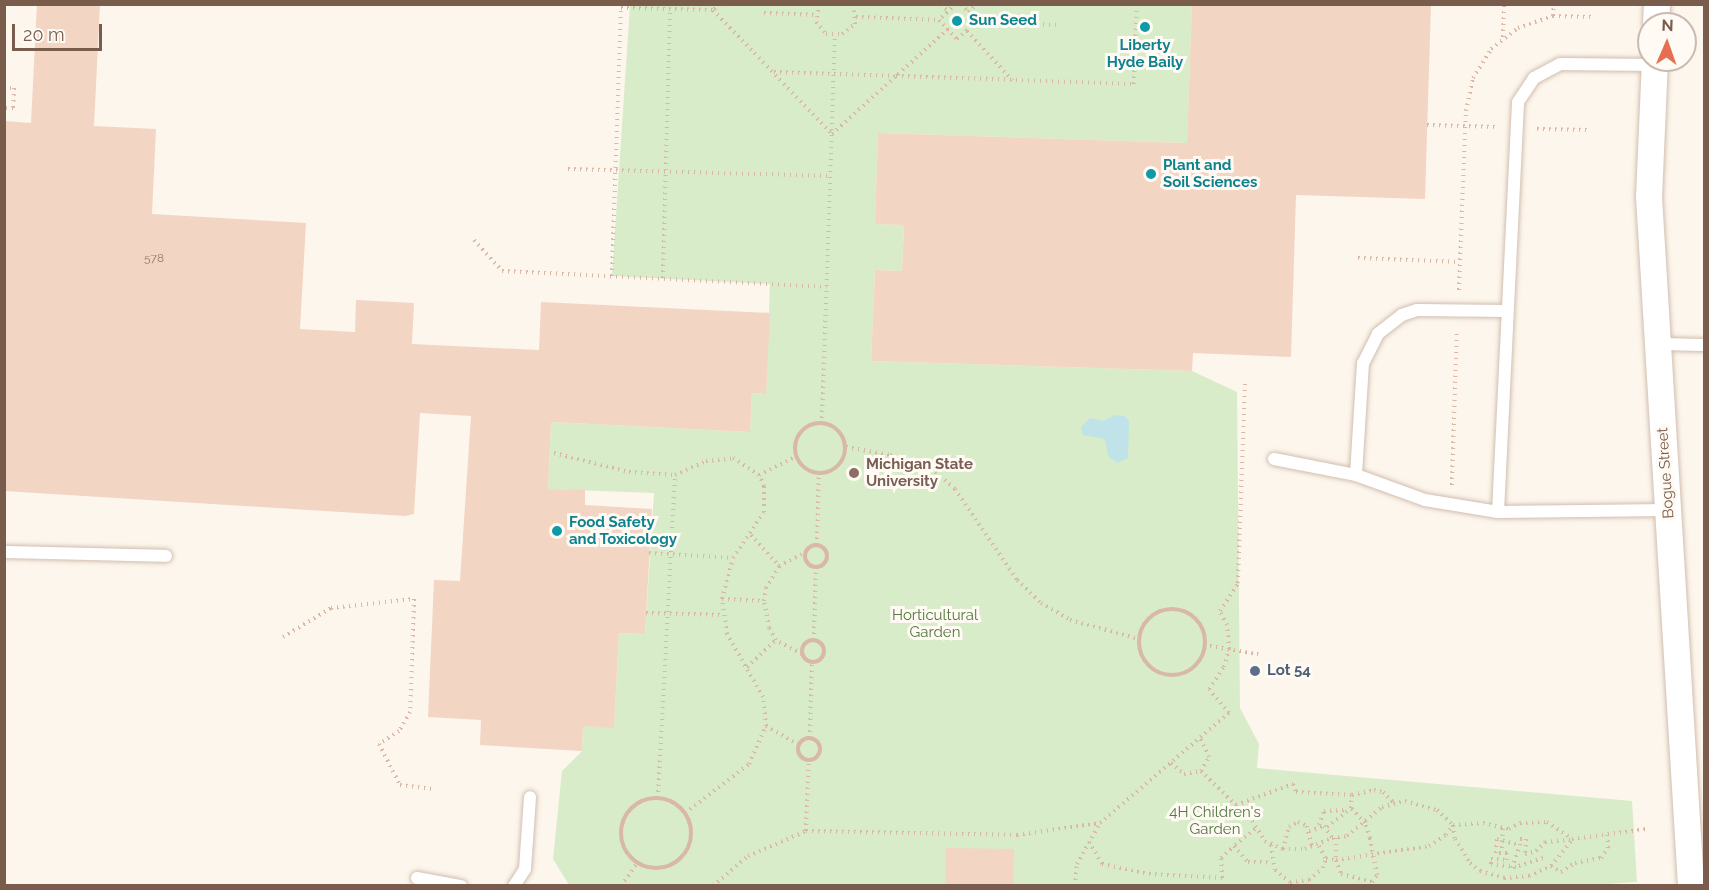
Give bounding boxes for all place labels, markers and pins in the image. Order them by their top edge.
place label: Sun Seed [969,12,1037,30]
marker: Sun Seed [950,14,964,28]
marker: Liberty Hyde Baily [1138,20,1152,34]
place label: Liberty Hyde Baily [1107,36,1183,71]
place label: Plant and Soil Sciences [1163,156,1258,191]
marker: Plant and Soil Sciences [1144,167,1158,181]
place label: Michigan State University [866,455,973,490]
marker: Michigan State University [847,466,861,480]
place label: Food Safety and Toxicology [569,513,677,548]
marker: Food Safety and Toxicology [550,524,564,538]
place label: Lot 54 [1267,662,1311,680]
marker: Lot 54 [1248,664,1262,678]

